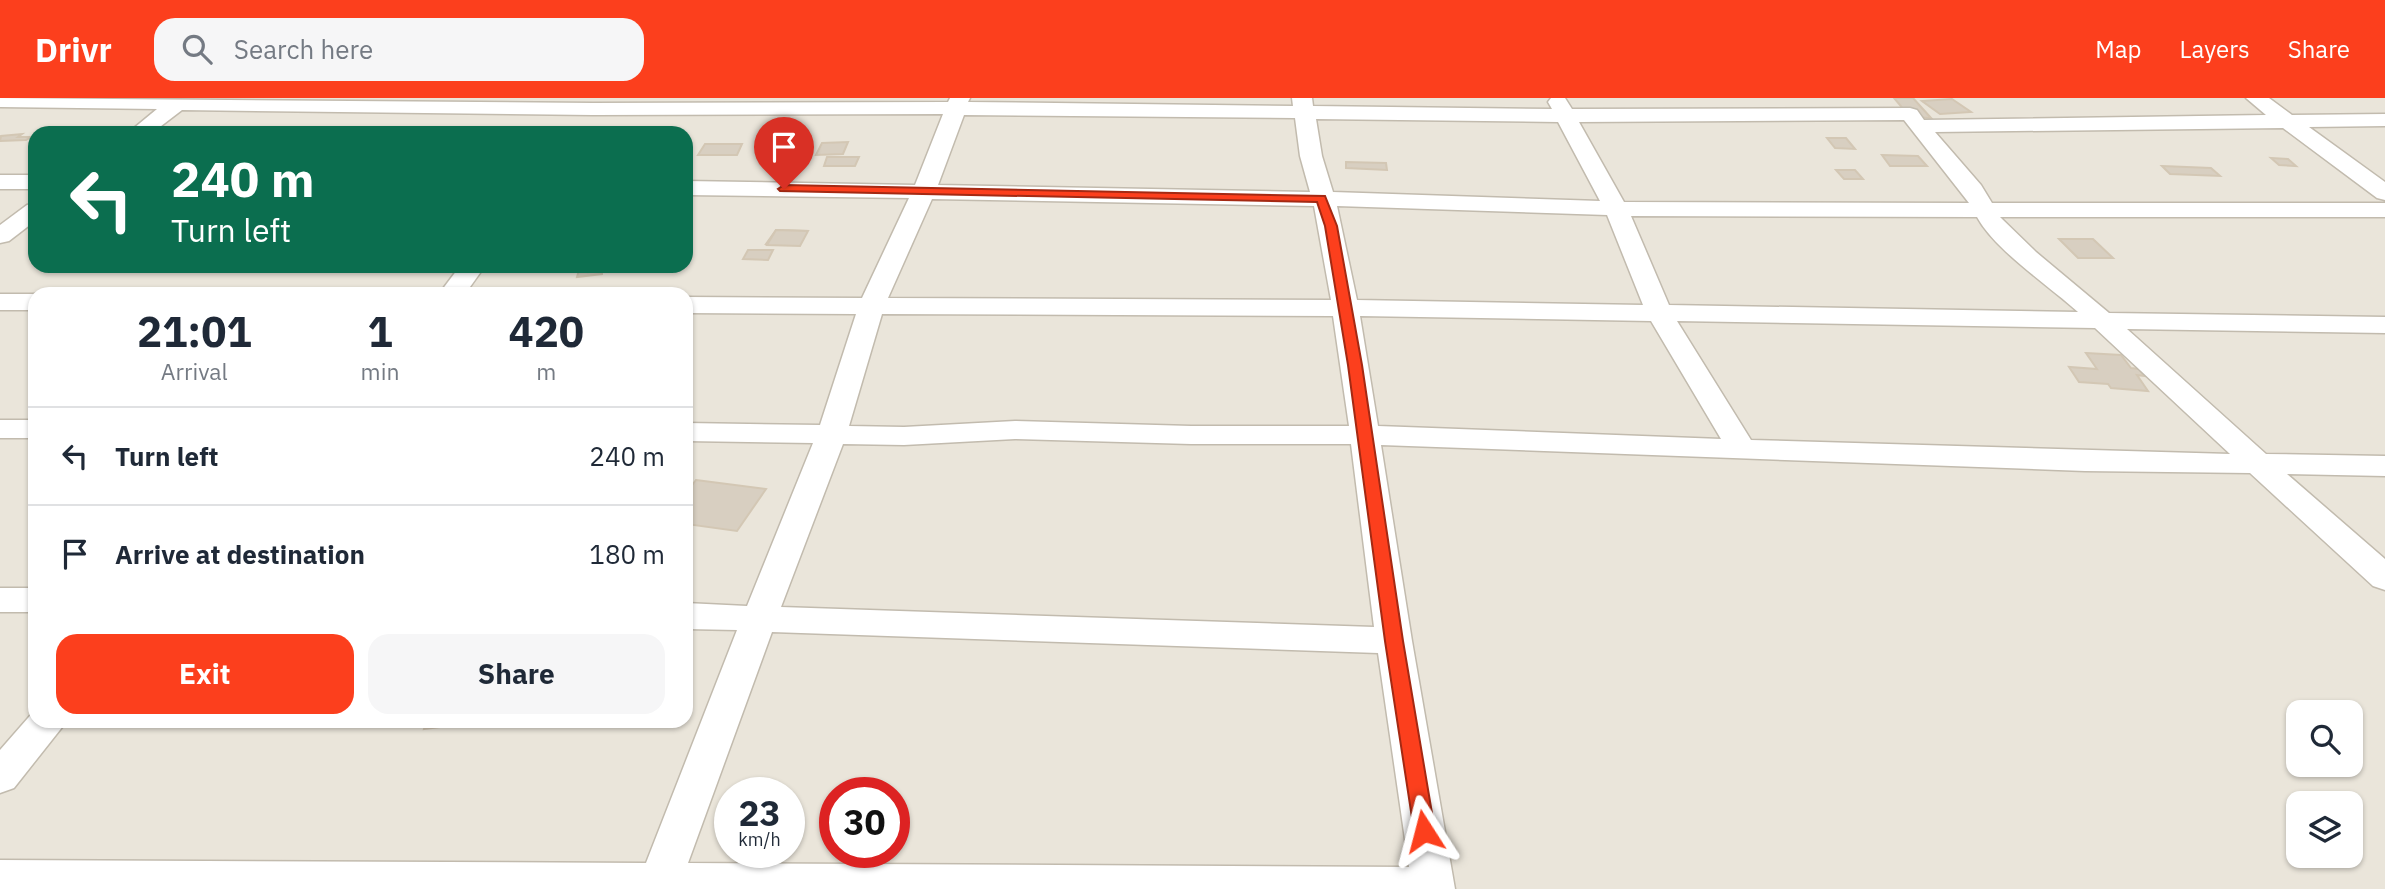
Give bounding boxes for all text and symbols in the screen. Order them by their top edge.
search box [154,18,644,81]
text: Drivr [35,28,112,71]
icon: search [178,30,216,68]
text: Search here [234,32,373,66]
text: Map [2095,33,2142,65]
text: Layers [2180,33,2250,65]
text: Share [2288,33,2350,65]
pin [754,117,814,189]
icon: arrive [765,128,803,166]
text: 240 m [171,147,315,210]
icon: left [56,154,147,245]
text: Turn left [171,209,291,251]
text: 21:01 [137,304,252,359]
text: 1 [367,304,393,359]
text: 420 [508,304,584,359]
text: Arrival [161,356,228,386]
text: min [361,356,399,386]
text: m [536,356,556,386]
icon: left [56,437,94,475]
text: Turn left [115,439,218,473]
text: 240 m [589,439,665,473]
icon: arrive [56,535,94,573]
text: Arrive at destination [115,537,365,571]
text: 180 m [589,537,665,571]
button: Exit [56,634,354,714]
button: Share [368,634,665,714]
map controls [2286,700,2363,868]
button: search [2286,700,2363,777]
speed limit sign: 30 [819,777,910,868]
text: 23 [738,790,781,836]
button: layers [2286,791,2363,868]
position arrow [1387,794,1461,868]
text: km/h [738,828,781,851]

